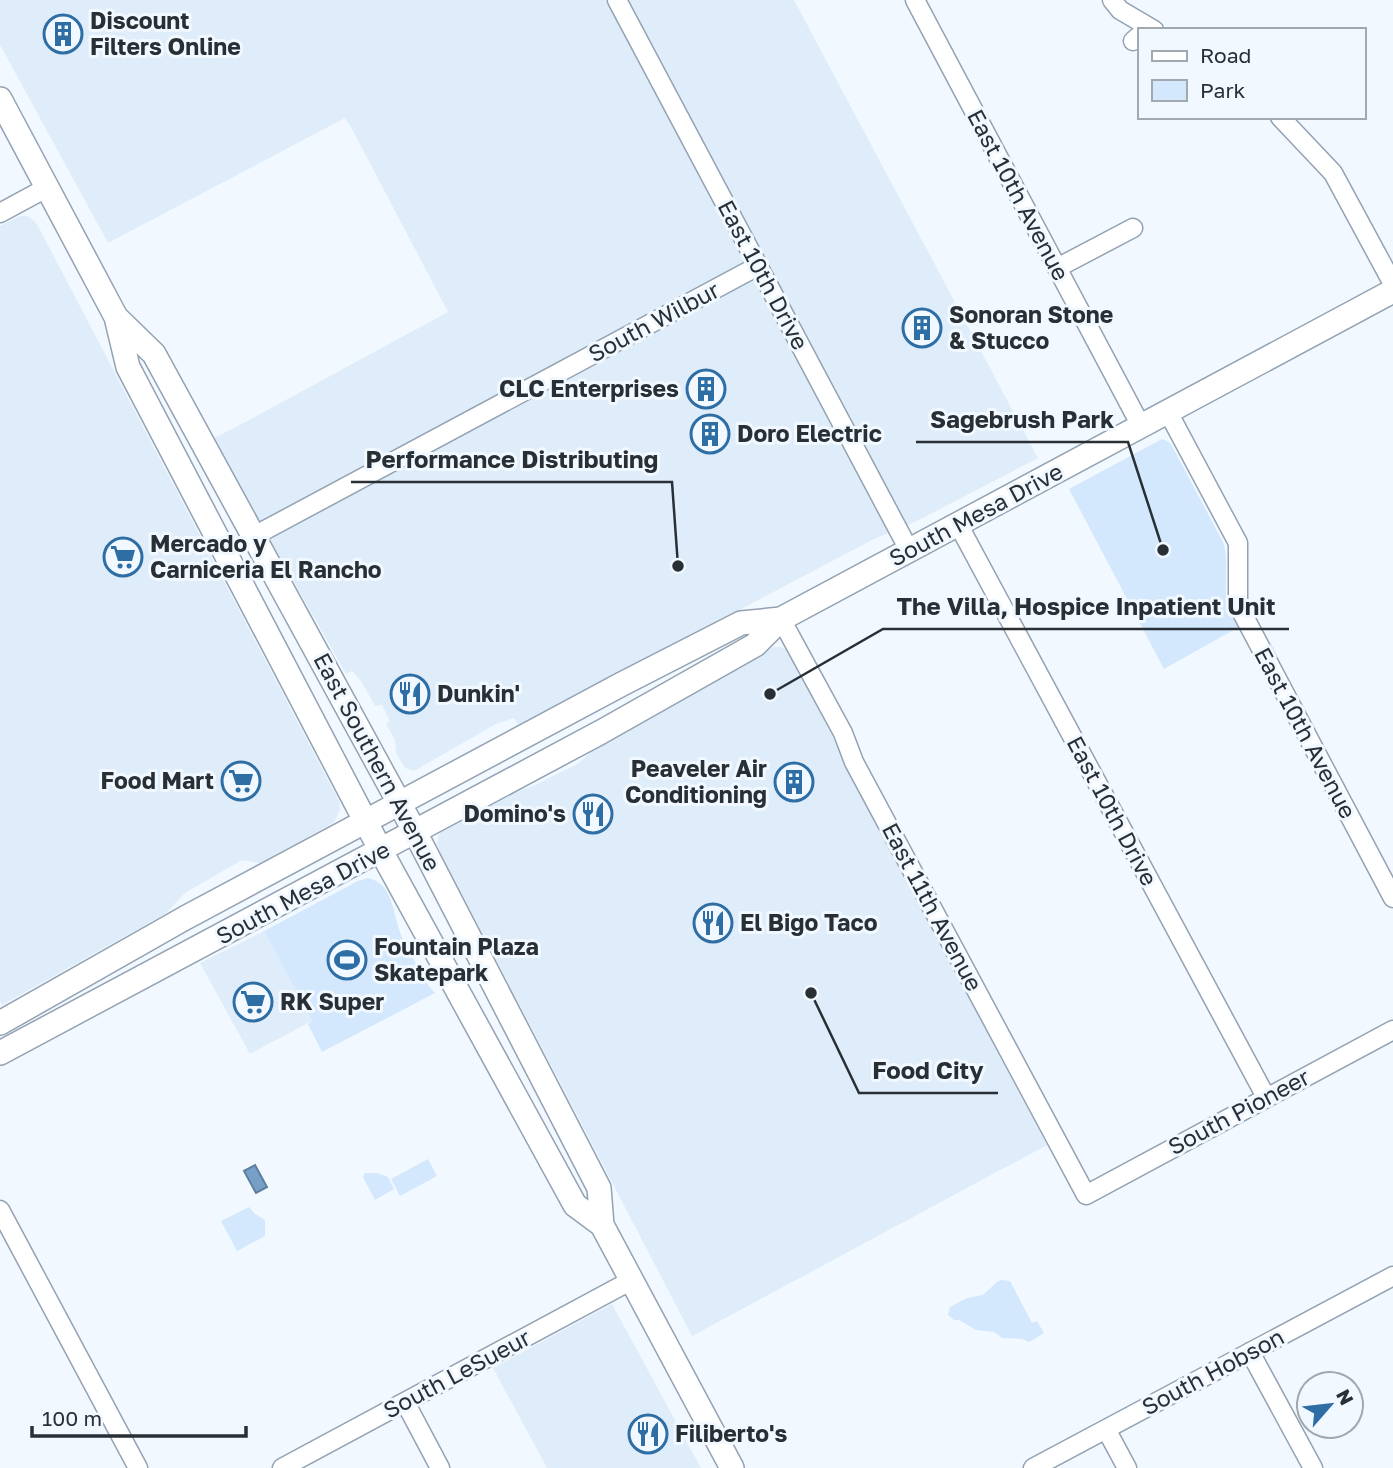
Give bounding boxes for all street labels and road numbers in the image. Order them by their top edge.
street label: East 10th Avenue [962,104,1076,285]
street label: East 10th Drive [713,195,815,354]
street label: South Wilbur [583,275,724,367]
street label: South Mesa Drive [884,457,1067,572]
street label: East 10th Avenue [1249,642,1363,823]
street label: East Southern Avenue [308,648,447,875]
street label: East 10th Drive [1062,731,1164,890]
street label: East 11th Avenue [877,818,989,995]
street label: South Mesa Drive [211,835,394,950]
street label: South Pioneer [1163,1062,1314,1160]
street label: South Hobson [1137,1322,1288,1420]
street label: South LeSueur [378,1323,535,1424]

